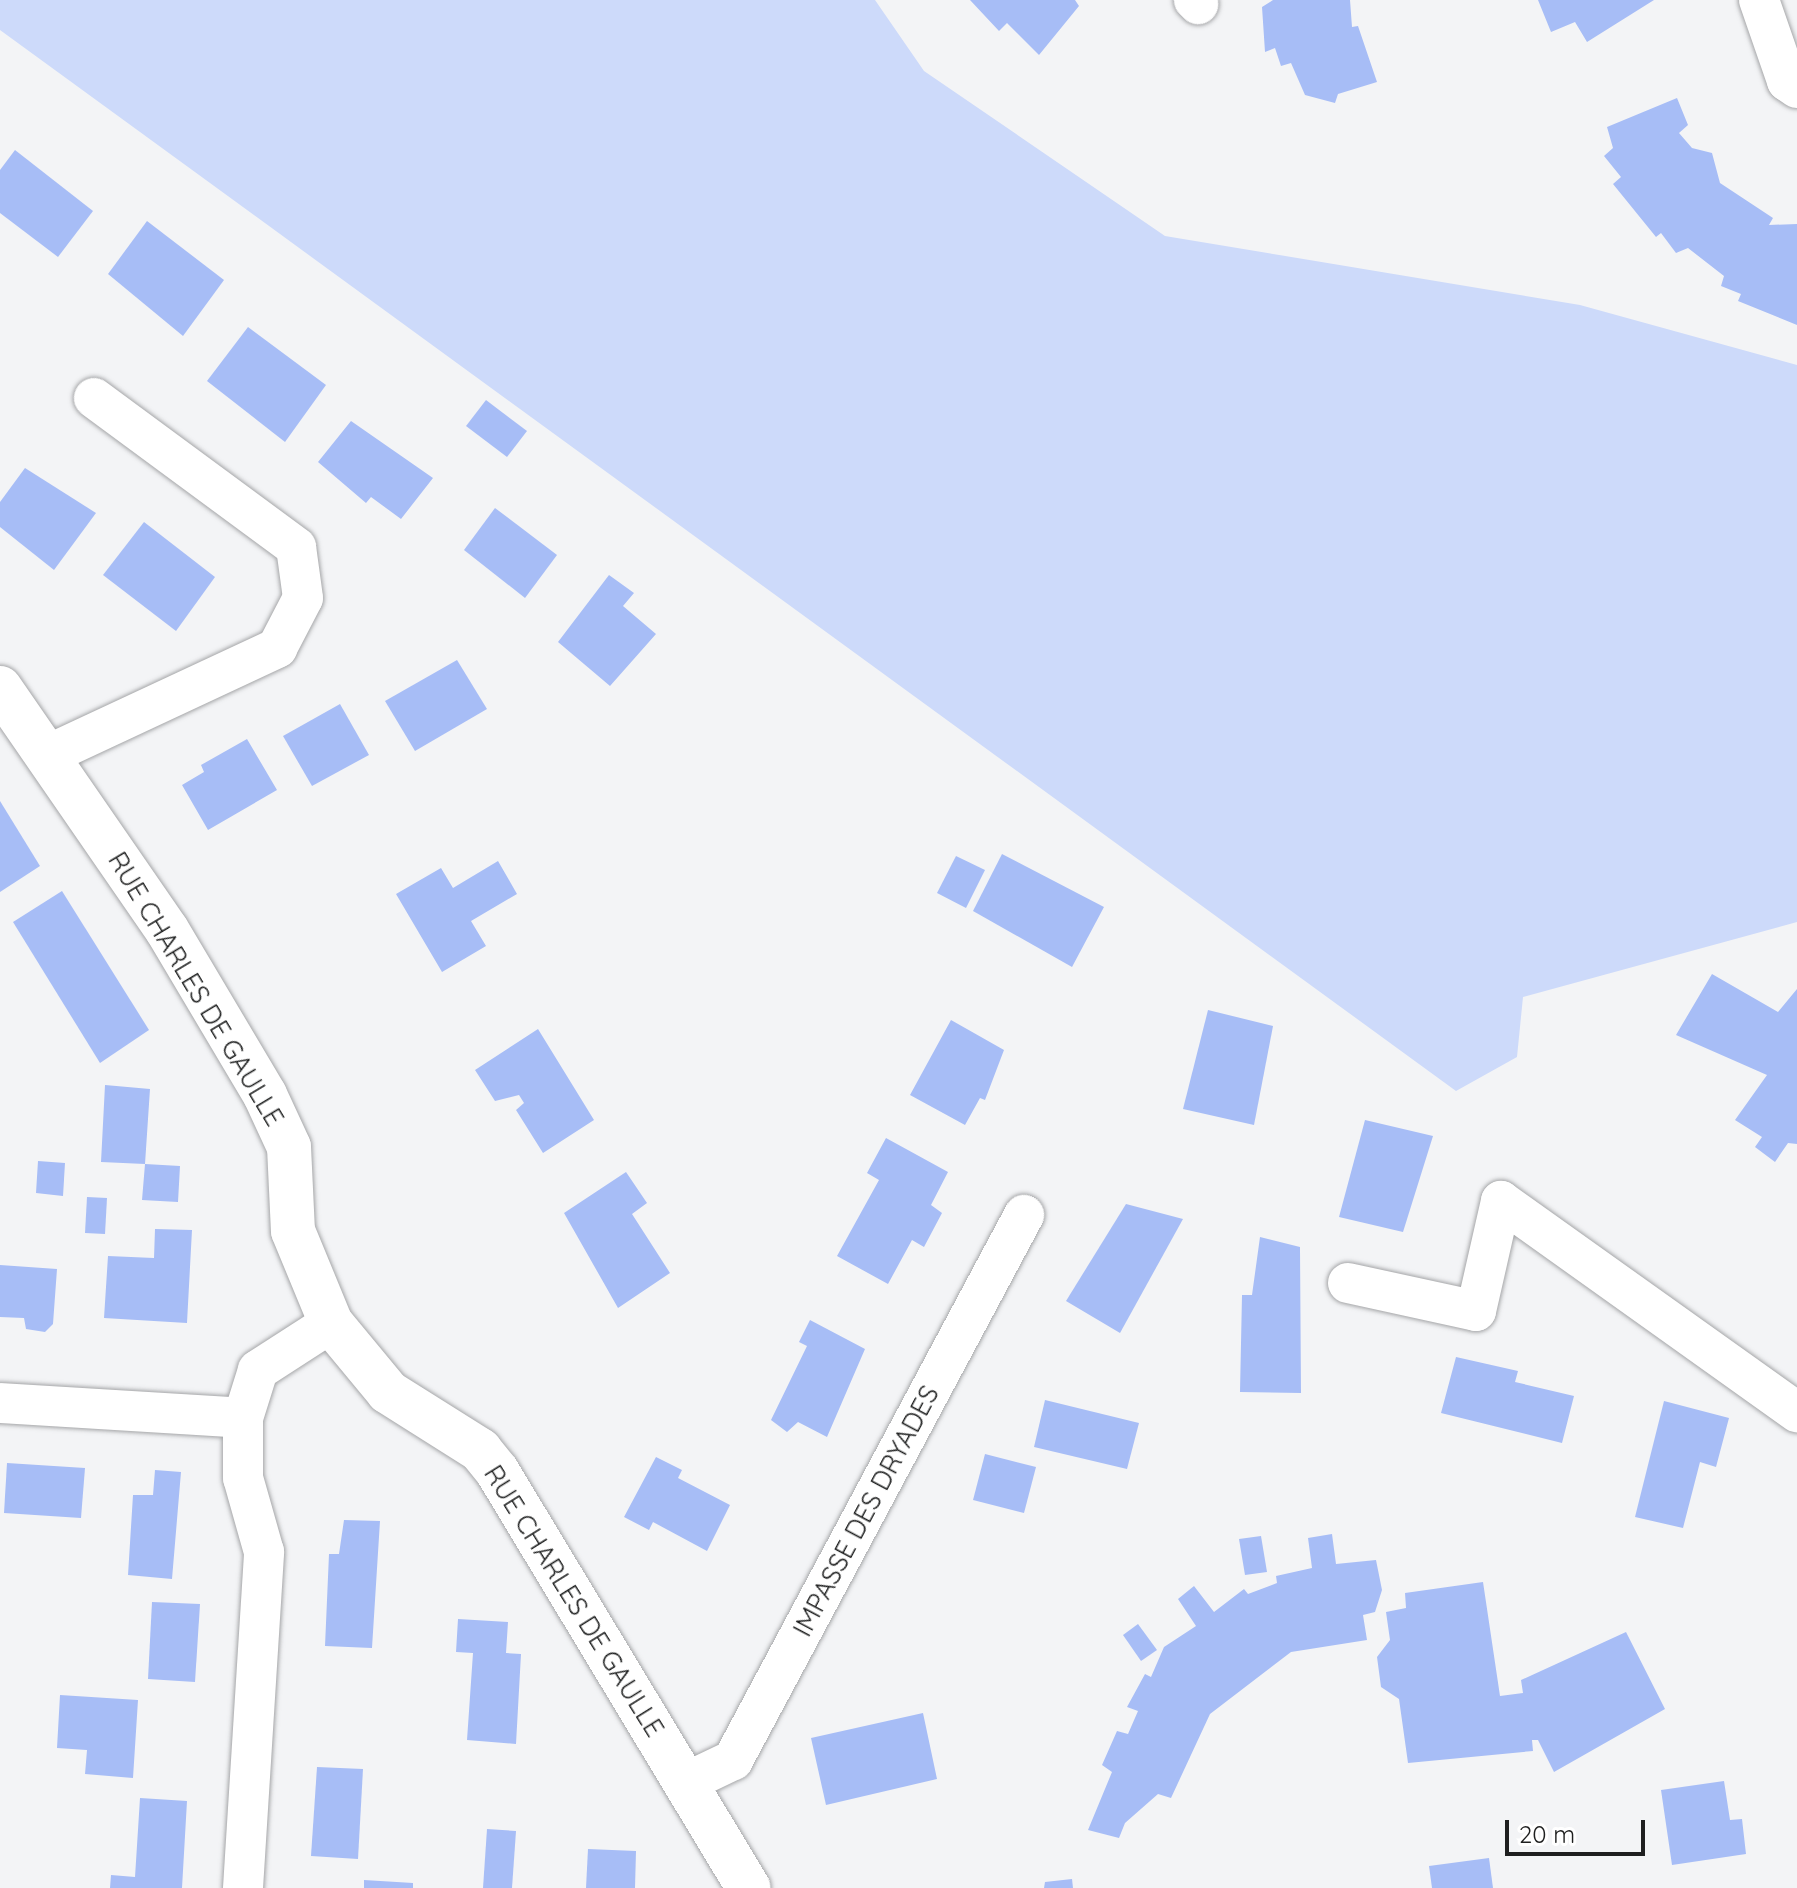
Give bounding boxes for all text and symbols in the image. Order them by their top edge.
street label: RUE CHARLES DE GAULLE [102,846,290,1132]
street label: IMPASSE DES DRYADES [787,1380,945,1642]
street label: RUE CHARLES DE GAULLE [478,1460,670,1742]
scale bar [1509,1804,1649,1854]
text: 20 m [1519,1819,1575,1849]

